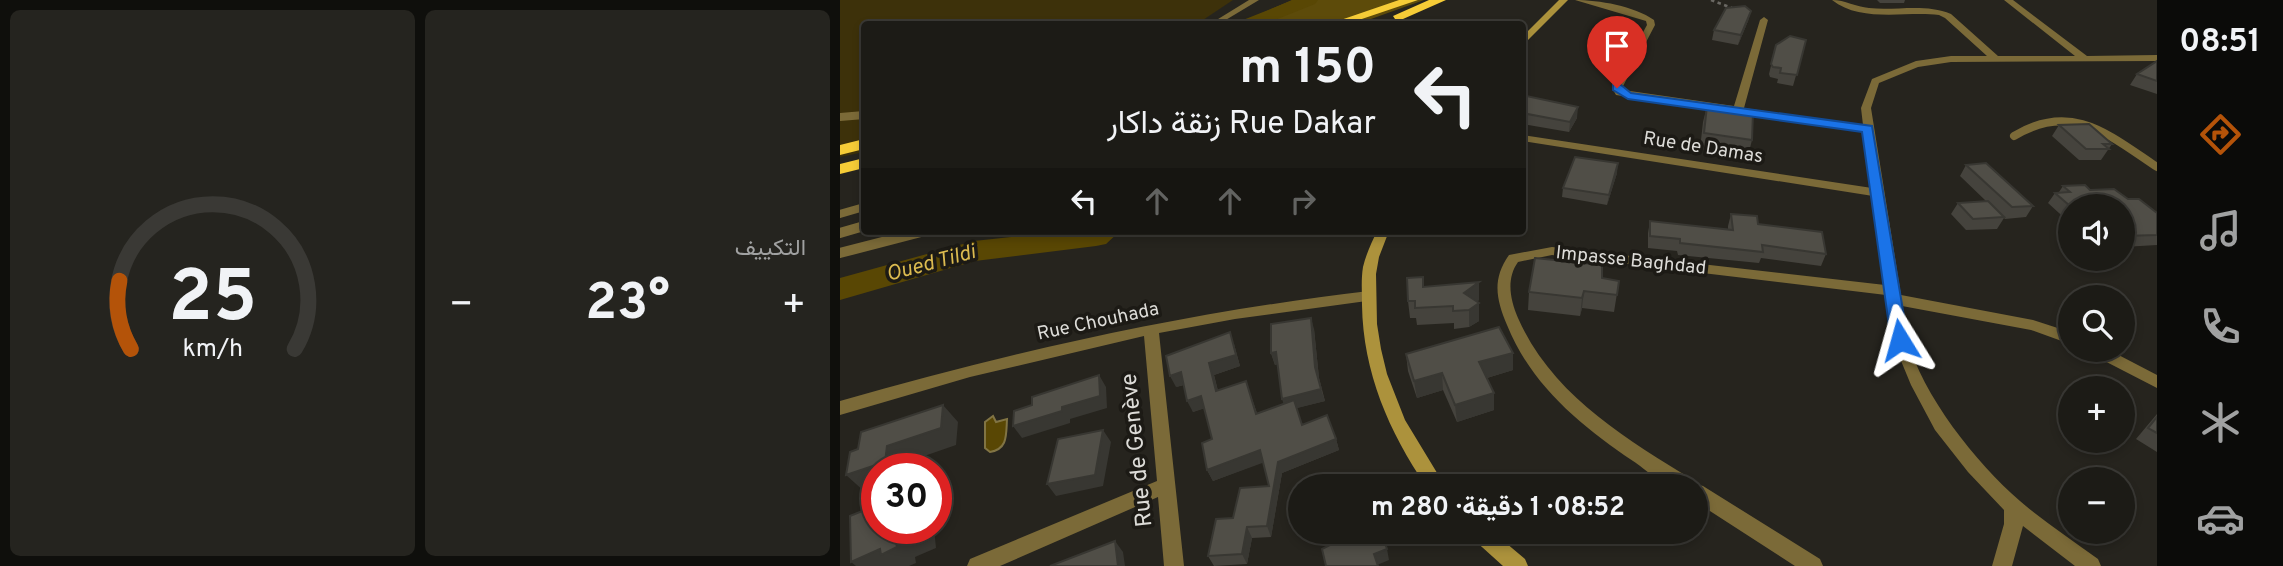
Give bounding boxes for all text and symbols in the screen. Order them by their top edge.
pin [1587,16,1647,88]
text: 08:51 [2179,23,2261,63]
icon: arrive [1598,27,1636,65]
text: 150 m [1239,39,1376,101]
icon: left [1400,49,1491,140]
text: Rue Dakar زنقة داكار [1107,105,1376,145]
icon: directions [2196,110,2245,159]
street label: Rue de Damas [1641,127,1765,169]
icon: left [1065,182,1103,220]
icon: ahead [1138,182,1176,220]
icon: ahead [1211,182,1249,220]
icon: right [1284,182,1322,220]
map controls [2058,194,2135,544]
button: sound [2058,194,2135,271]
icon: music [2196,206,2245,255]
text: التكييف [735,235,806,264]
water label: Oued Tildi [883,239,980,289]
street label: Impasse Baghdad [1555,241,1707,281]
text: 25 [168,255,257,347]
text: 23° [585,272,670,338]
text: − [449,282,474,331]
text: + [781,282,806,331]
button: search [2058,285,2135,362]
street label: Rue Chouhada [1035,297,1161,347]
icon: phone [2196,302,2245,351]
position arrow [1863,303,1937,377]
text: km/h [182,334,243,366]
street label: Rue de Genève [1116,372,1160,528]
button: + [2058,376,2135,453]
icon: climate [2196,398,2245,447]
speed limit sign: 30 [861,453,952,544]
button: − [2058,467,2135,544]
text: 08:52 · 1 دقيقة · 280 m [1371,492,1625,525]
icon: car [2196,494,2245,543]

